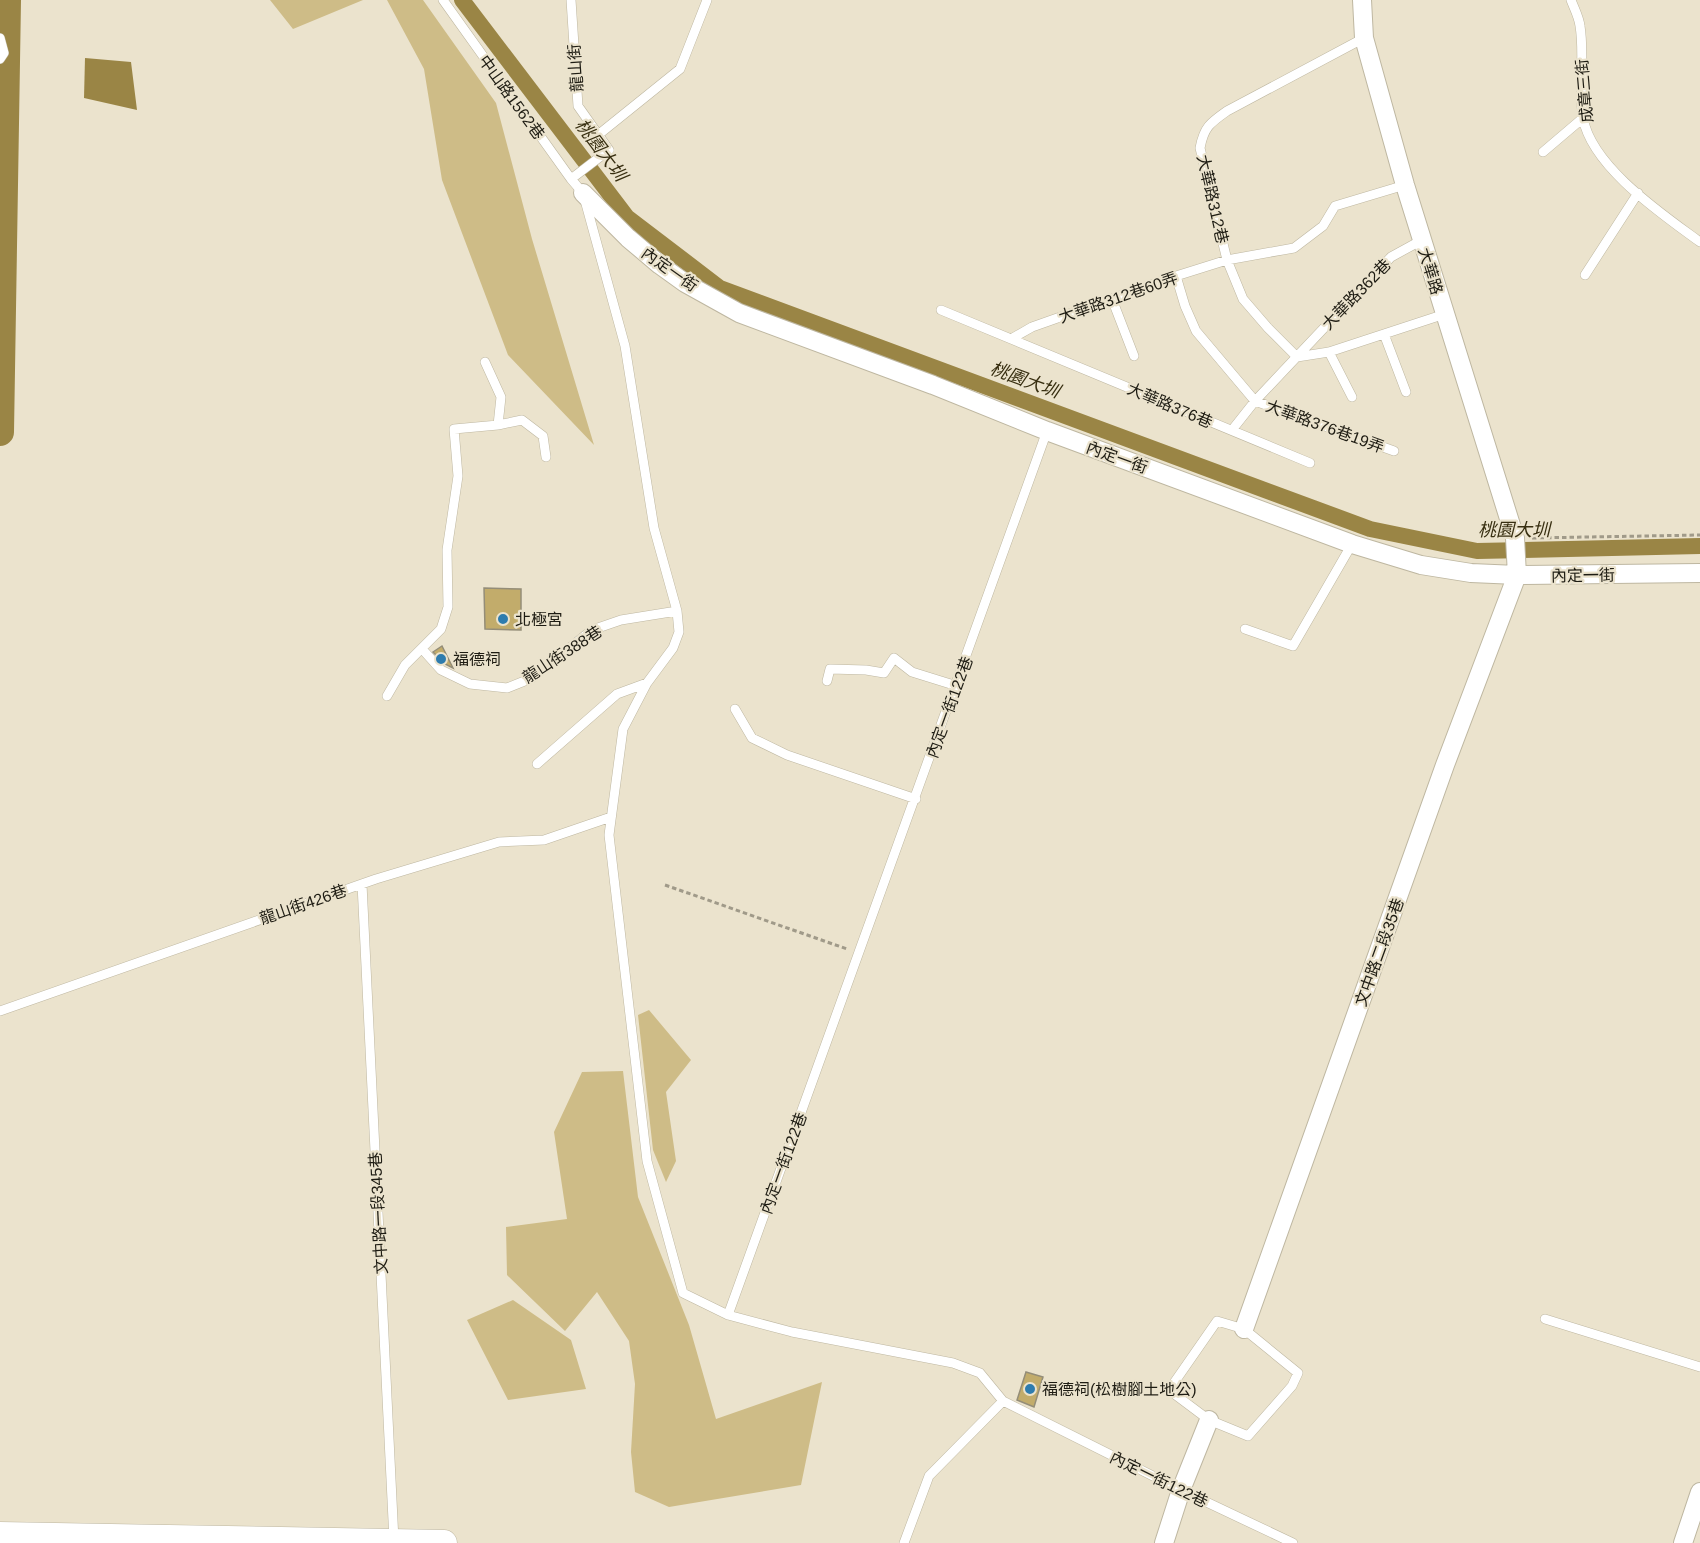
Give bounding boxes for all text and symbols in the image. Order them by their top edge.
street label: 龍山街 [565,43,586,93]
street label: 中山路1562巷 [475,52,548,143]
street label: 成章三街 [1573,58,1596,124]
water label: 桃園大圳 [571,115,632,187]
street label: 大華路312巷 [1194,153,1231,245]
street label: 內定一街 [639,244,701,295]
street label: 大華路 [1415,246,1446,297]
street label: 大華路362巷 [1319,256,1394,333]
street label: 大華路312巷60弄 [1057,269,1180,326]
water label: 桃園大圳 [988,358,1065,403]
street label: 大華路376巷 [1125,380,1215,431]
street label: 大華路376巷19弄 [1263,397,1386,456]
street label: 內定一街 [1084,439,1150,476]
water label: 桃園大圳 [1478,520,1553,540]
street label: 內定一街 [1551,566,1615,585]
place label: 北極宮 [515,611,563,628]
marker: 北極宮 [496,612,510,626]
street label: 龍山街388巷 [520,623,605,686]
place label: 福德祠 [453,651,501,668]
marker: 福德祠 [434,652,448,666]
street label: 內定一街122巷 [923,654,976,760]
street label: 龍山街426巷 [258,882,349,927]
street label: 文中路二段35巷 [1352,896,1407,1009]
street label: 內定一街122巷 [757,1110,810,1216]
street label: 文中路一段345巷 [367,1151,390,1275]
place label: 福德祠(松樹腳土地公) [1042,1381,1197,1398]
marker: 福德祠(松樹腳土地公) [1023,1382,1037,1396]
street label: 內定一街122巷 [1107,1448,1210,1510]

